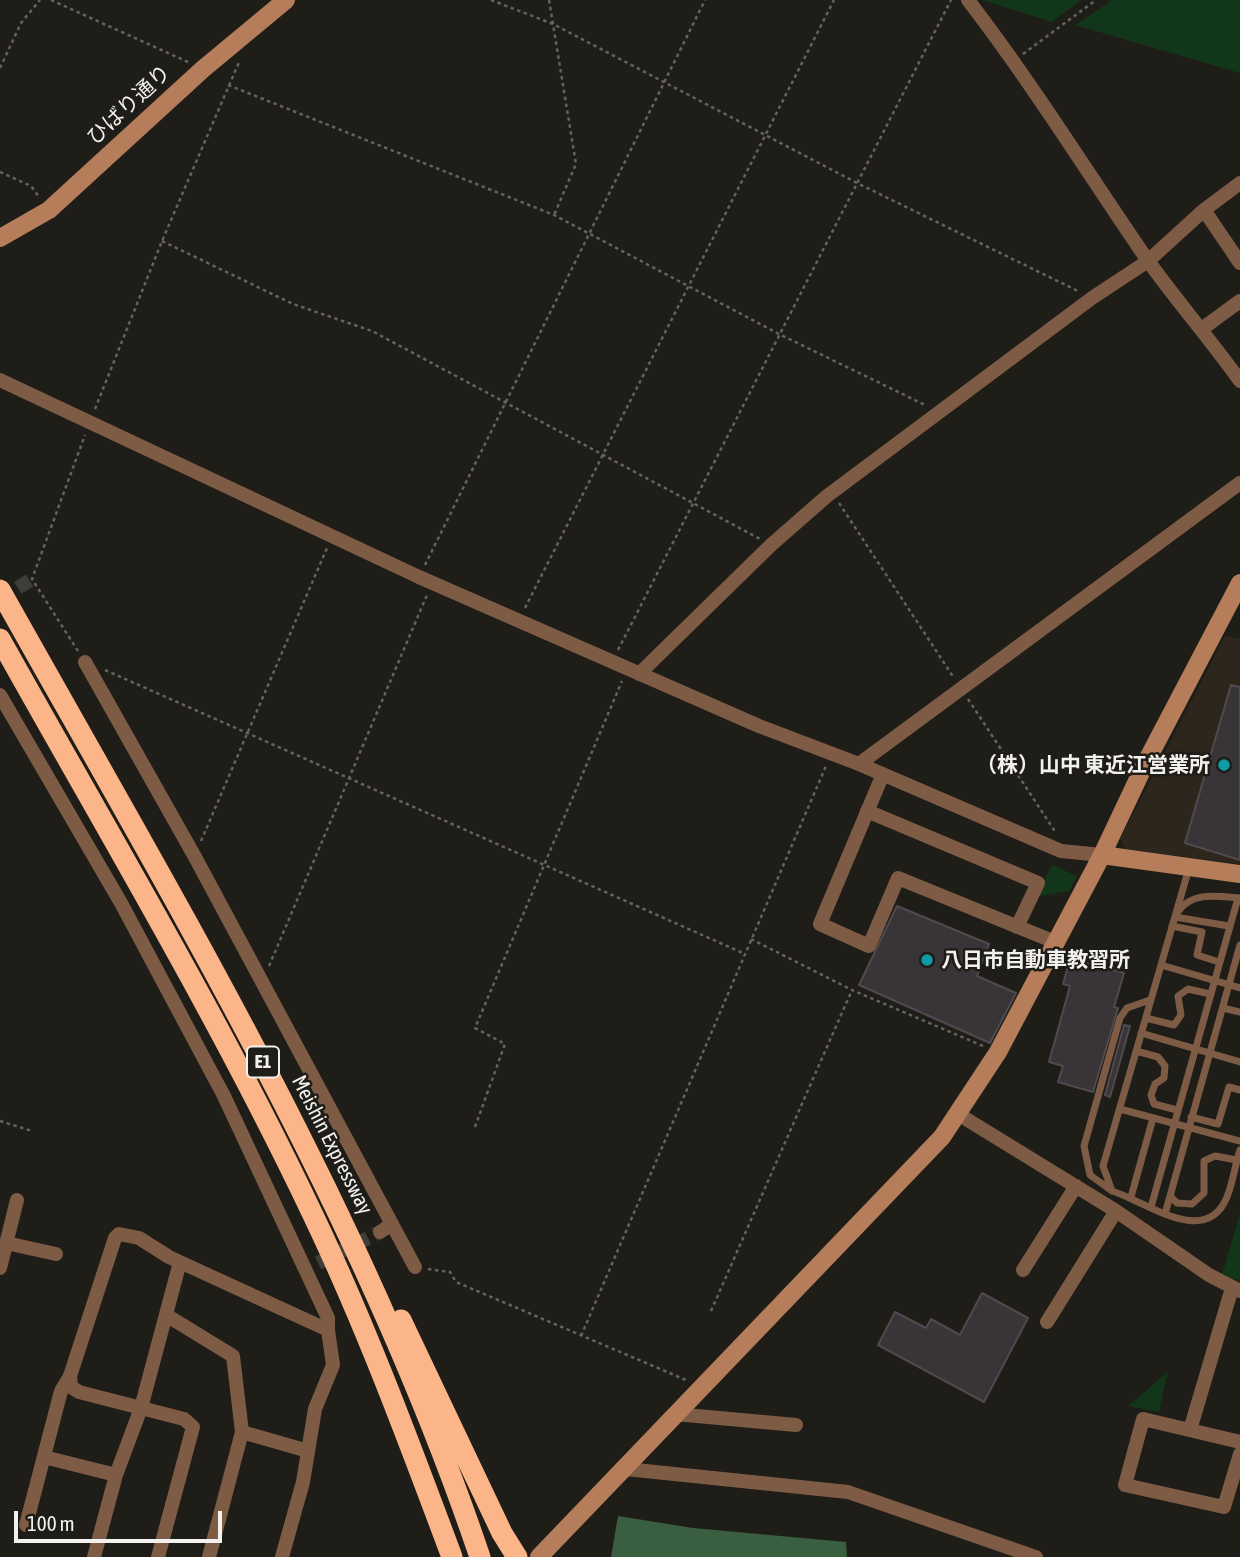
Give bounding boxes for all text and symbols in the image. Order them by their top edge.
street label: ひばり通り [82,60,176,150]
place label: （株）山中 東近江営業所 [976,752,1210,778]
marker: （株）山中 東近江営業所 [1216,757,1232,773]
place label: 八日市自動車教習所 [941,947,1130,973]
marker: 八日市自動車教習所 [919,952,935,968]
road number: E1 [247,1046,279,1078]
street label: Meishin Expressway [286,1071,378,1219]
scale bar [18,1498,226,1542]
text: 100 m [27,1511,75,1535]

